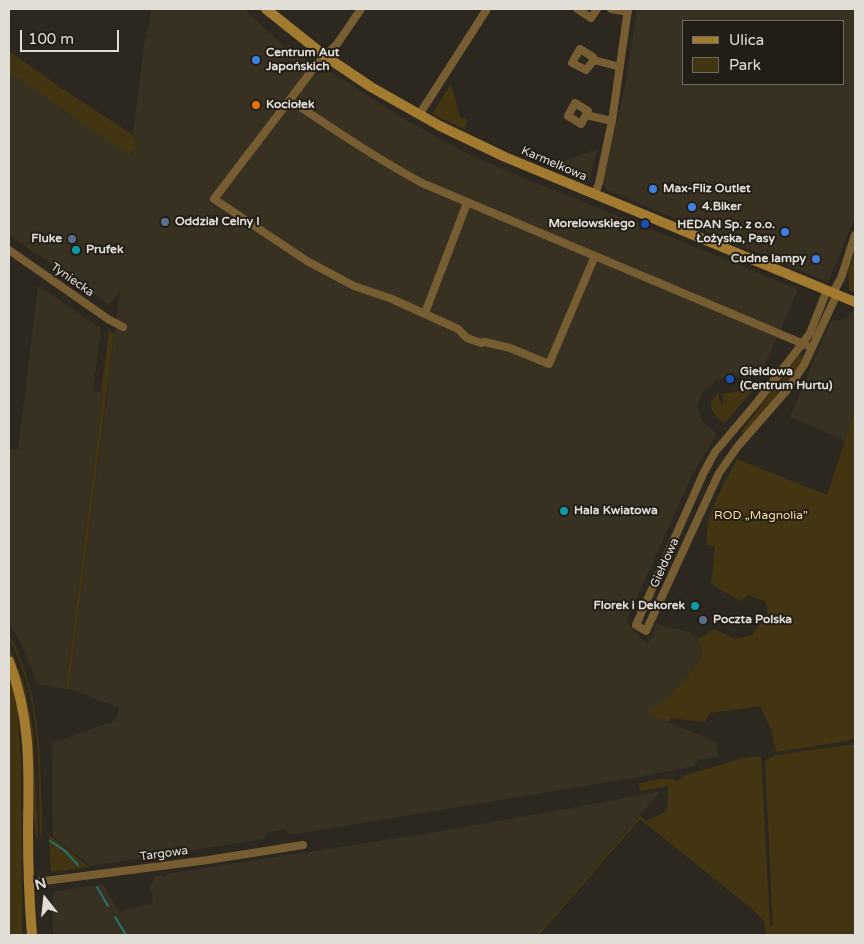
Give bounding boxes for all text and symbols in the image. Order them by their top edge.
scale bar [22,20,121,52]
legend [682,20,844,85]
text: 100 m [28,30,74,48]
text: Ulica [729,31,764,49]
place label: Centrum Aut Japońskich [266,46,339,74]
marker: Centrum Aut Japońskich [250,54,262,66]
text: Park [729,56,761,74]
place label: Kociołek [266,98,314,112]
marker: Kociołek [250,99,262,111]
street label: Karmelkowa [519,144,589,184]
place label: Max-Fliz Outlet [663,182,751,196]
marker: Max-Fliz Outlet [647,183,659,195]
place label: 4.Biker [702,200,742,214]
marker: 4.Biker [686,201,698,213]
place label: Oddział Celny I [175,215,260,229]
marker: Oddział Celny I [159,216,171,228]
place label: Morelowskiego [548,217,635,231]
marker: Morelowskiego [639,218,651,230]
place label: HEDAN Sp. z o.o. Łożyska, Pasy [677,218,775,246]
marker: HEDAN Sp. z o.o. Łożyska, Pasy [779,226,791,238]
place label: Fluke [31,232,62,246]
marker: Fluke [66,233,78,245]
place label: Prufek [86,243,123,257]
marker: Prufek [70,244,82,256]
place label: Cudne lampy [731,252,806,266]
marker: Cudne lampy [810,253,822,265]
street label: Tyniecka [48,260,96,300]
place label: Giełdowa (Centrum Hurtu) [740,365,832,393]
marker: Giełdowa (Centrum Hurtu) [724,373,736,385]
place label: Hala Kwiatowa [574,504,658,518]
marker: Hala Kwiatowa [558,505,570,517]
park label: ROD „Magnolia” [714,509,808,523]
street label: Giełdowa [648,536,682,590]
place label: Florek i Dekorek [593,599,685,613]
marker: Florek i Dekorek [689,600,701,612]
place label: Poczta Polska [713,613,792,627]
marker: Poczta Polska [697,614,709,626]
street label: Targowa [139,843,189,865]
north arrow [20,874,70,924]
text: N [33,874,48,894]

